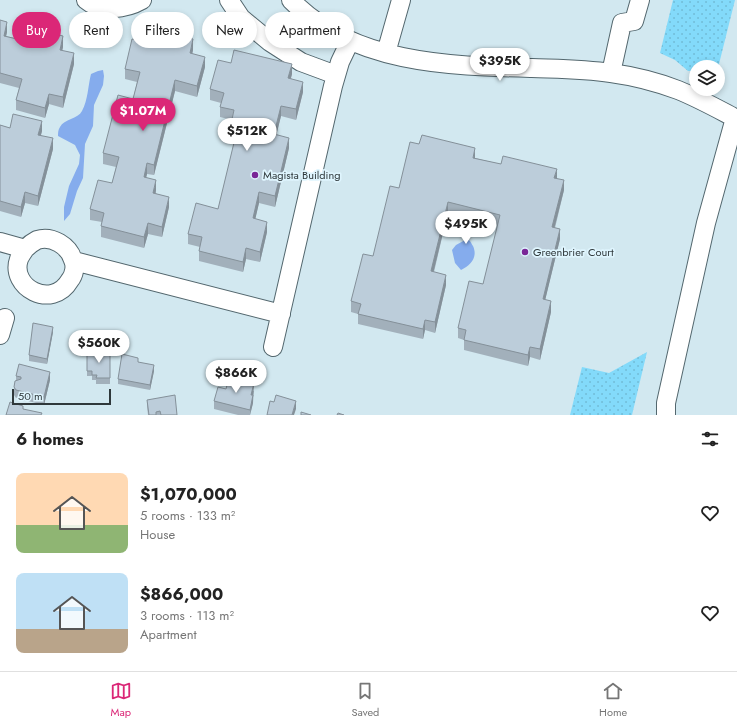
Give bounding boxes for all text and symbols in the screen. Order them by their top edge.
chip: Buy [12,12,61,48]
chip: Rent [69,12,123,48]
chip: Filters [131,12,194,48]
chip: New [202,12,257,48]
chip: Apartment [265,12,354,48]
pin: $395K [472,48,528,82]
text: $395K [479,51,521,70]
map controls [689,60,725,96]
button: layers [689,60,725,96]
pin: $1.07M [110,98,176,132]
text: $1.07M [120,101,166,120]
pin: $512K [219,118,275,152]
text: $512K [227,121,267,140]
place label: Magista Building [263,167,340,183]
marker: Magista Building [250,170,260,180]
pin: $495K [438,211,494,245]
text: $495K [444,214,488,233]
place label: Greenbrier Court [533,244,614,260]
marker: Greenbrier Court [520,247,530,257]
pin: $560K [71,330,127,364]
text: $560K [78,333,120,352]
pin: $866K [208,360,264,394]
text: $866K [215,363,257,382]
scale bar [12,387,111,406]
text: 50 m [18,388,43,404]
text: 6 homes [16,427,84,451]
icon: filters [699,428,721,450]
text: $1,070,000 [140,482,237,506]
icon: home [48,489,96,537]
icon: heart [699,502,721,524]
text: 5 rooms · 133 m² [140,506,235,525]
text: House [140,525,175,544]
text: $866,000 [140,582,223,606]
icon: home [48,589,96,637]
icon: heart [699,602,721,624]
text: 3 rooms · 113 m² [140,606,234,625]
text: Apartment [140,625,197,644]
tab: Map [110,680,132,720]
tab: Saved [351,680,379,720]
tab: Home [599,680,627,720]

